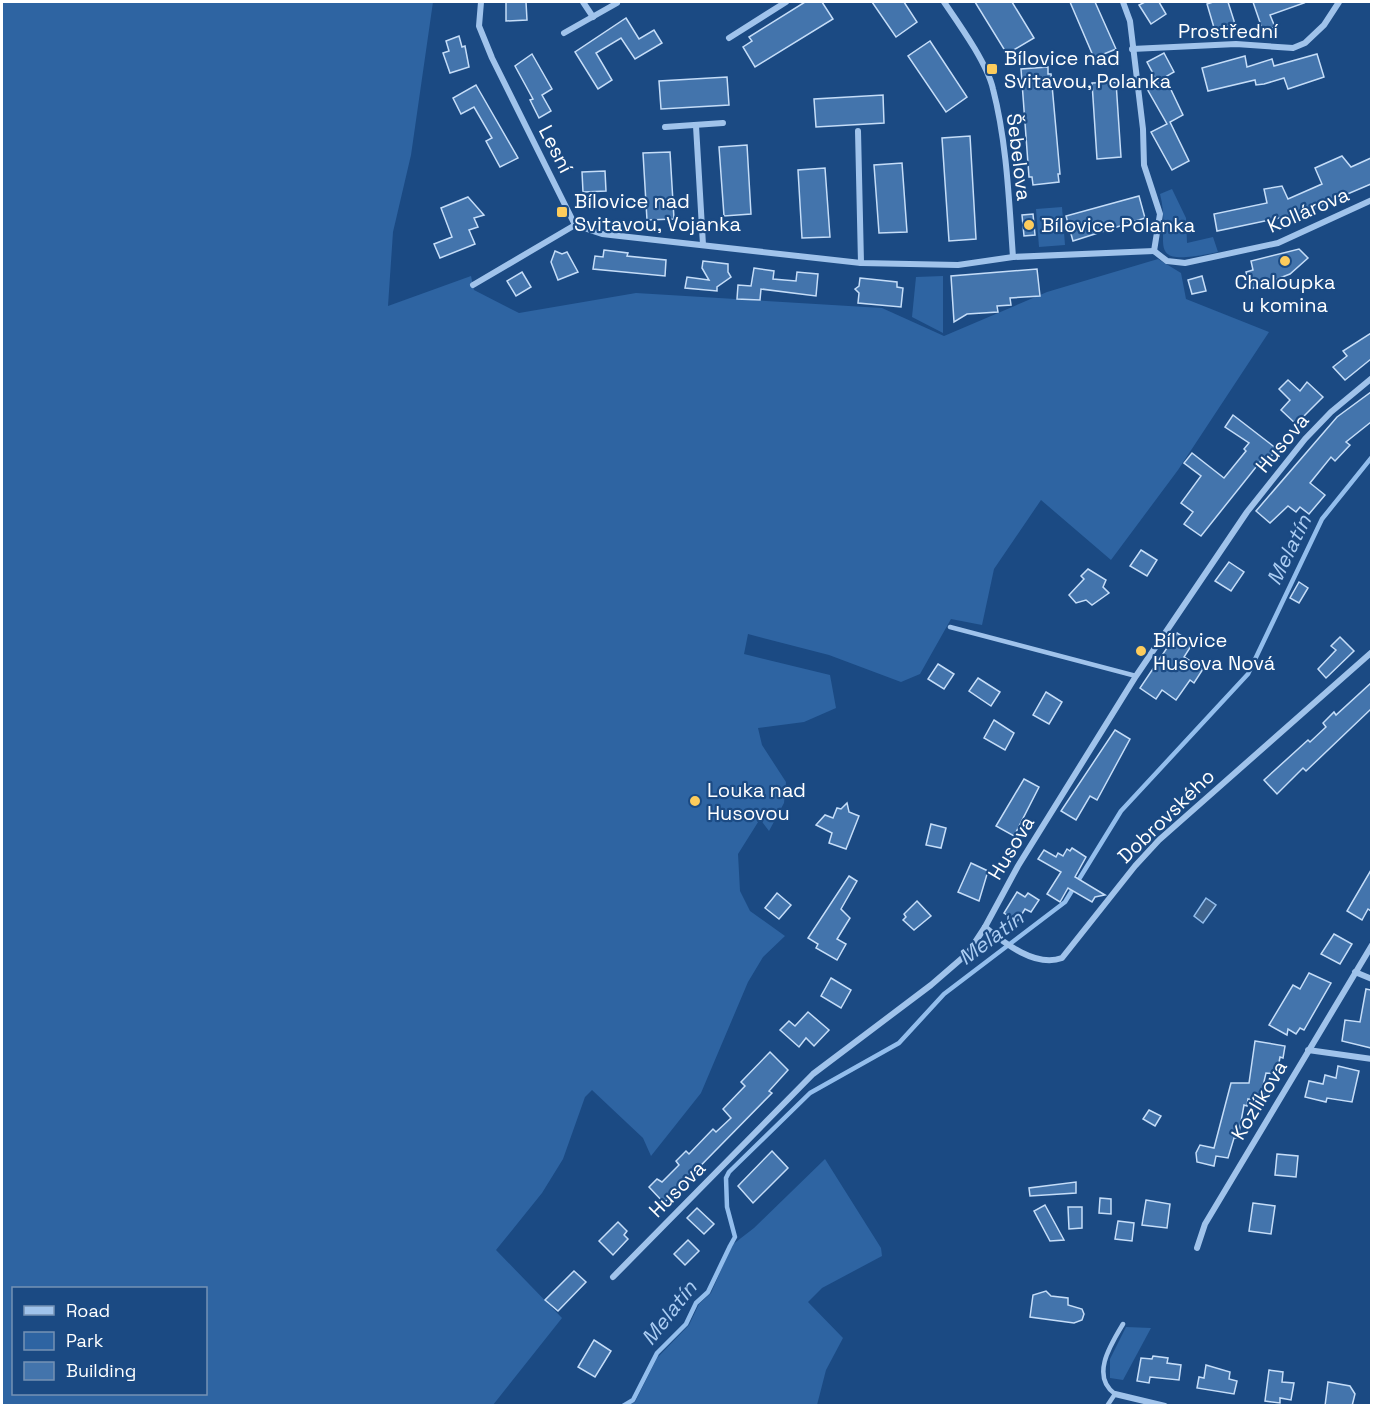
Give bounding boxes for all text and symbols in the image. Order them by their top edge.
street label: Prostřední [1178,18,1278,44]
place label: Bílovice nad Svitavou, Polanka [1004,45,1171,94]
marker: Bílovice nad Svitavou, Polanka [985,62,999,76]
street label: Šebelova [1001,112,1037,202]
street label: Lesní [533,121,579,177]
street label: Kollárova [1263,181,1353,239]
place label: Bílovice nad Svitavou, Vojanka [574,188,741,237]
marker: Bílovice nad Svitavou, Vojanka [555,205,569,219]
place label: Bílovice Polanka [1041,212,1195,238]
marker: Bílovice Polanka [1022,218,1036,232]
marker: Chaloupka u komina [1278,254,1292,268]
place label: Chaloupka u komina [1234,269,1336,318]
street label: Husova [1250,408,1314,478]
water label: Melatín [1260,509,1318,589]
place label: Bílovice Husova Nová [1153,627,1275,676]
marker: Bílovice Husova Nová [1134,644,1148,658]
street label: Dobrovského [1112,763,1220,869]
place label: Louka nad Husovou [707,777,806,826]
marker: Louka nad Husovou [688,794,702,808]
street label: Husova [982,811,1040,885]
water label: Melatín [953,904,1030,971]
street label: Kozlíkova [1225,1056,1293,1144]
street label: Husova [643,1155,711,1223]
water label: Melatín [635,1274,703,1350]
legend [12,1287,207,1395]
text: Road [66,1299,110,1322]
text: Park [66,1329,104,1352]
text: Building [66,1359,136,1382]

